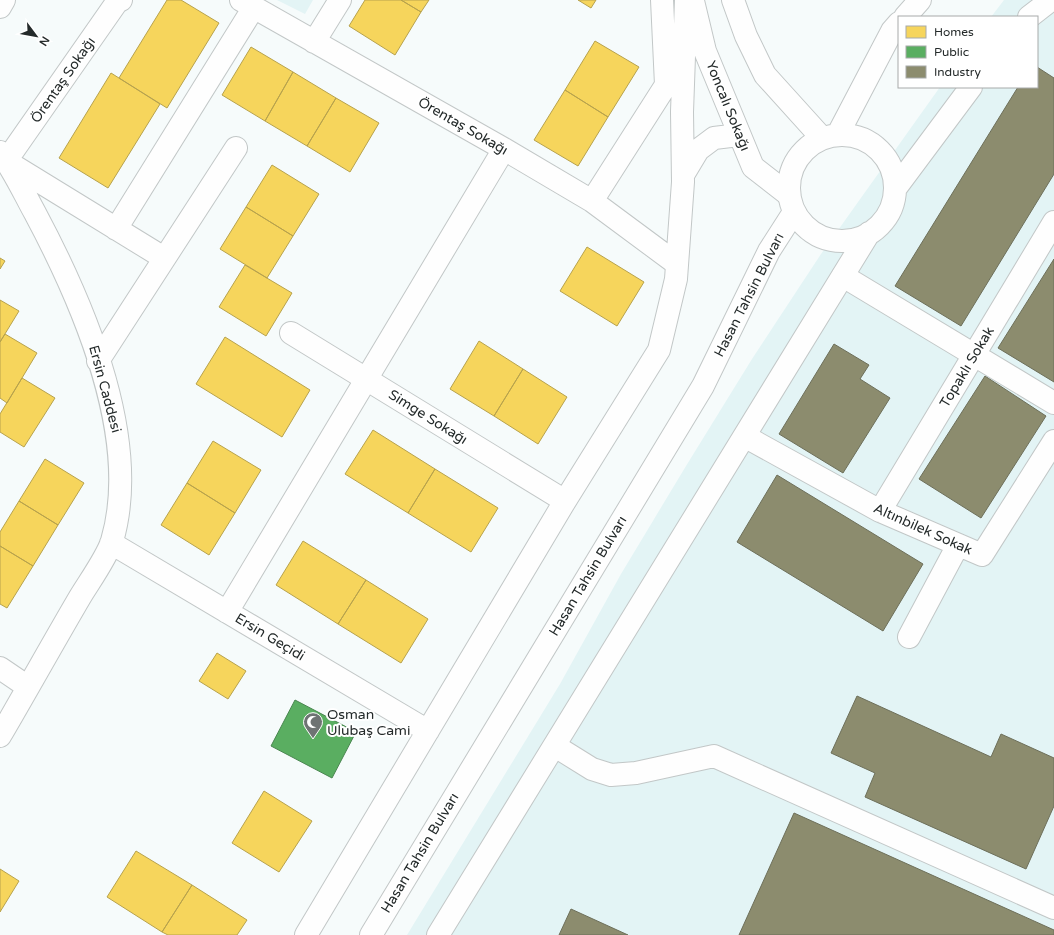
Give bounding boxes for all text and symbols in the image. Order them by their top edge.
north arrow [16,16,56,56]
legend [898,16,1038,88]
text: Homes [934,25,974,39]
street label: Örentaş Sokağı [27,34,99,126]
text: N [36,34,52,48]
text: Public [934,45,969,59]
street label: Yoncalı Sokağı [702,58,754,154]
text: Industry [934,65,981,79]
street label: Örentaş Sokağı [415,93,511,159]
street label: Hasan Tahsin Bulvarı [710,230,788,360]
street label: Topaklı Sokak [936,323,998,410]
street label: Ersin Caddesi [85,343,125,435]
street label: Simge Sokağı [385,386,471,448]
street label: Altınbilek Sokak [871,500,975,559]
street label: Hasan Tahsin Bulvarı [545,513,631,639]
street label: Ersin Geçidi [232,610,308,664]
place label: Osman Ulubaş Cami [327,706,410,739]
mosque icon: Osman Ulubaş Cami [302,711,324,739]
street label: Hasan Tahsin Bulvarı [377,790,463,916]

